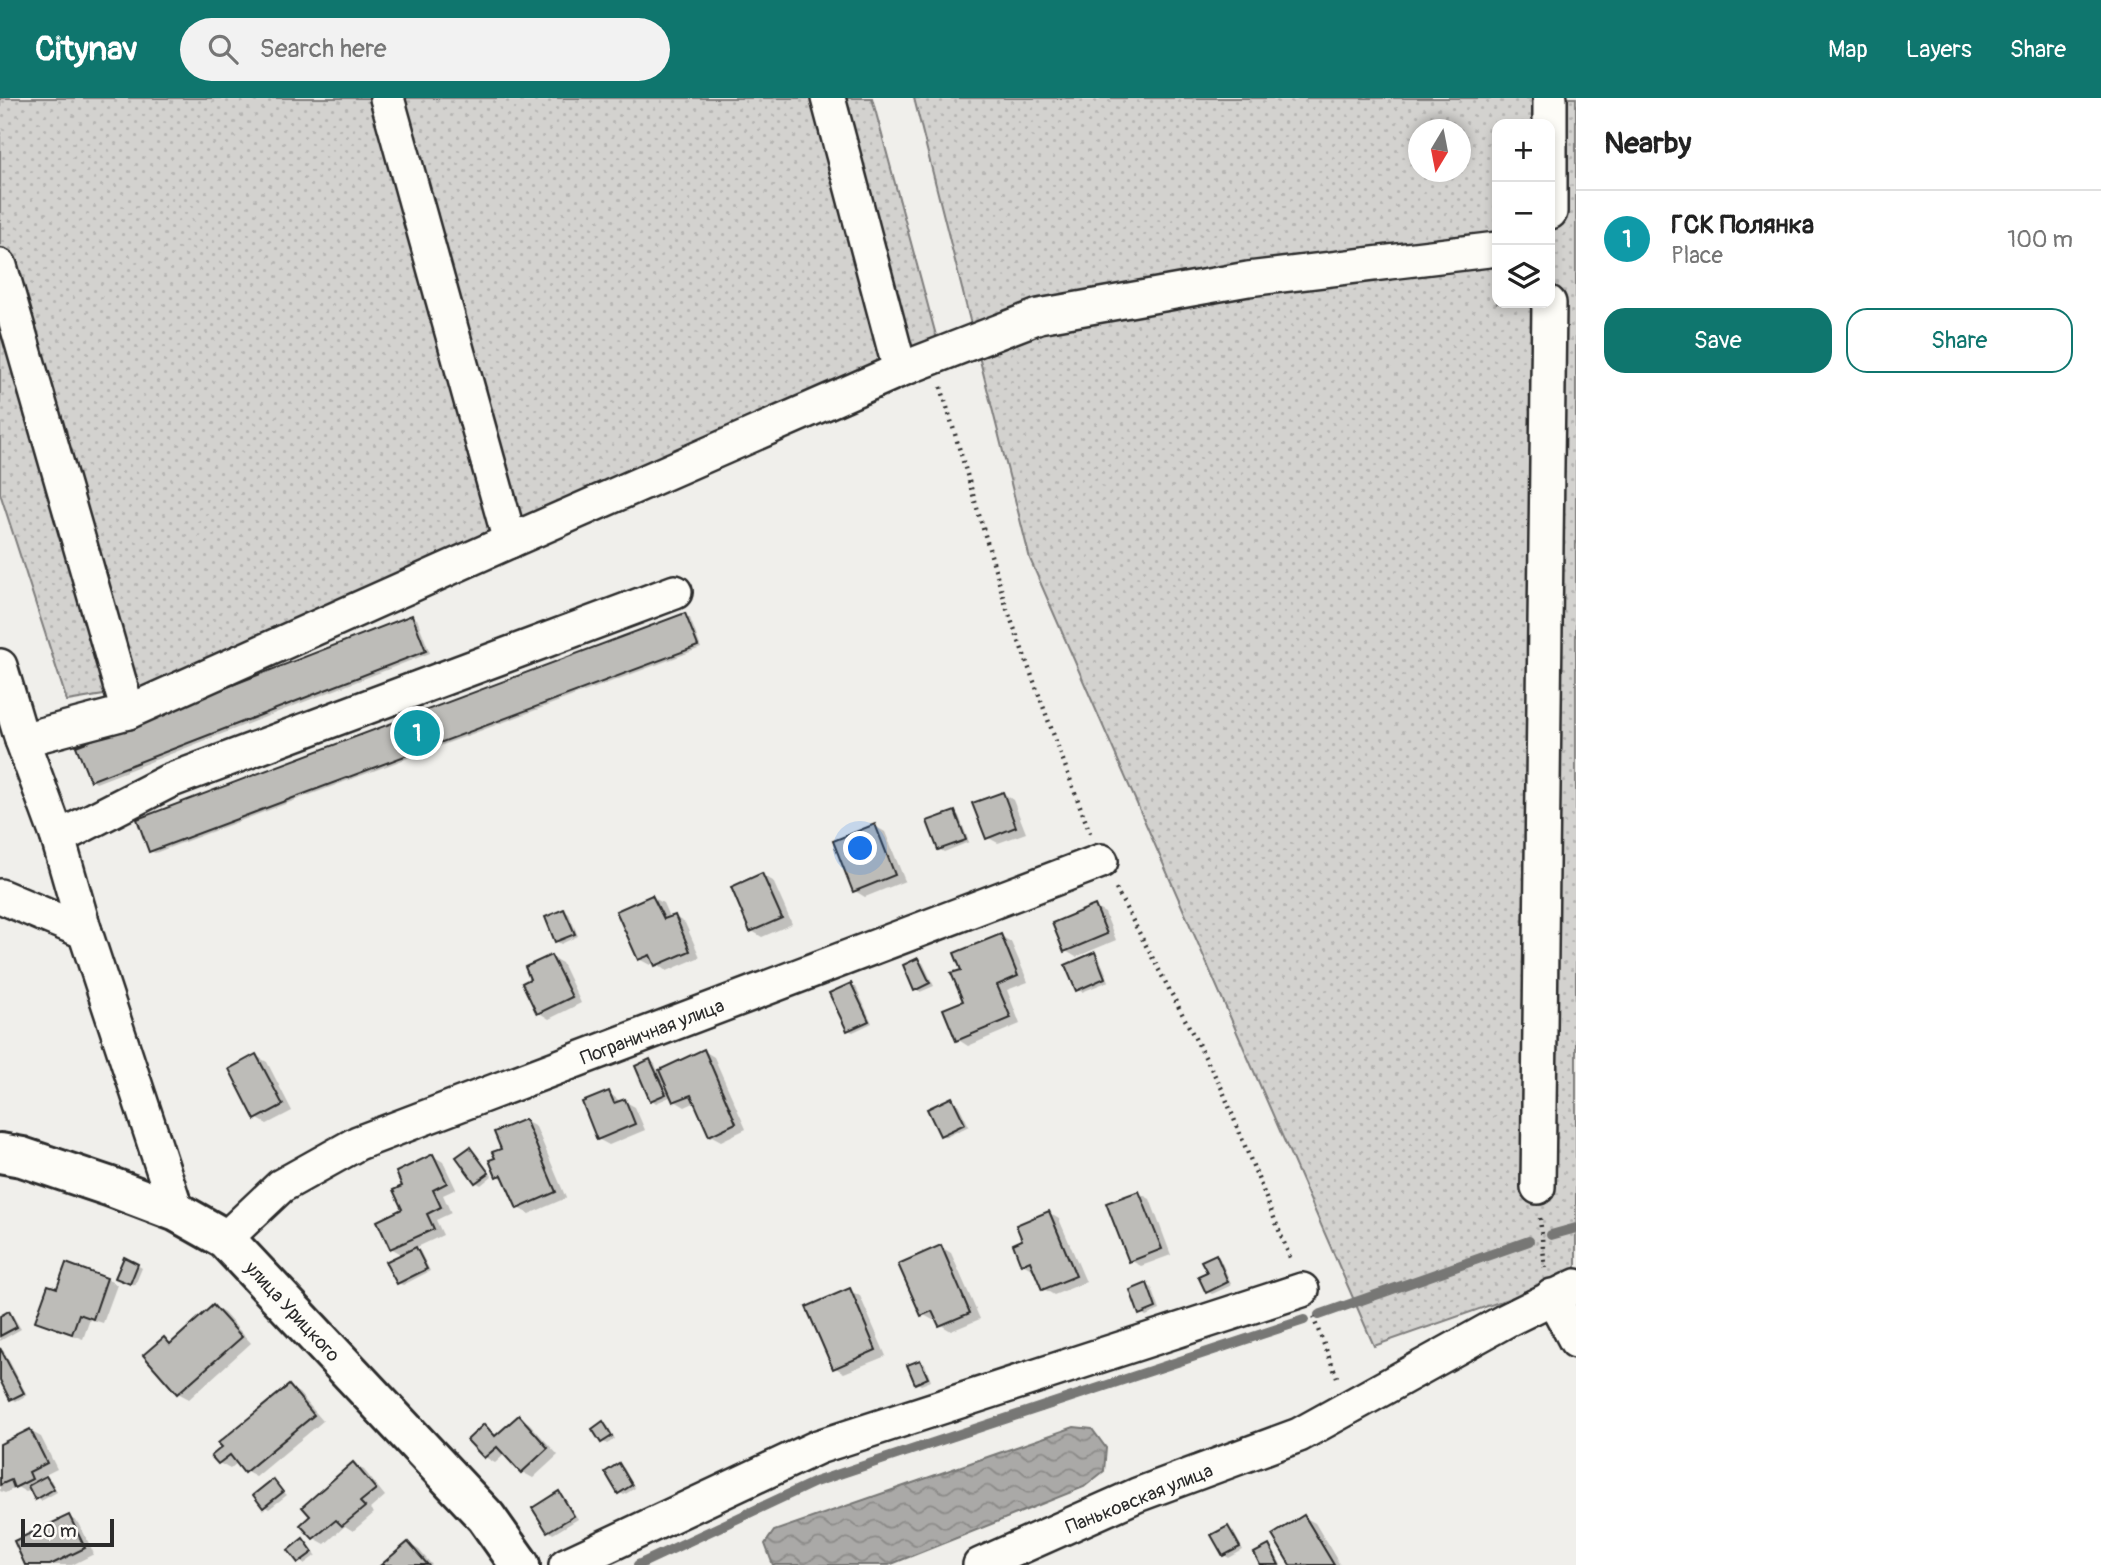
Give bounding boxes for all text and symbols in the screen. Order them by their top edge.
search box [180,18,670,81]
text: Citynav [35,29,138,70]
icon: search [204,30,242,68]
text: Search here [260,33,386,65]
text: Map [1828,35,1868,64]
text: Layers [1906,35,1972,64]
text: Share [2010,35,2066,64]
north arrow [1408,119,1471,182]
map controls [1492,119,1555,308]
button: + [1492,119,1555,182]
text: Nearby [1604,125,1691,162]
button: − [1492,182,1555,245]
text: ГСК Полянка [1671,209,1814,241]
text: 1 [1623,225,1632,254]
text: 100 m [2007,225,2073,254]
text: Place [1671,241,1723,270]
button: layers [1492,245,1555,308]
button: Save [1604,308,1832,373]
button: Share [1846,308,2073,373]
pin: 1 [394,707,440,759]
your location [843,831,877,865]
street label: Пограничная улица [577,993,728,1070]
street label: улица Урицкого [239,1256,345,1367]
street label: Паньковская улица [1062,1458,1217,1539]
scale bar [21,1516,114,1548]
text: 20 m [32,1519,77,1543]

